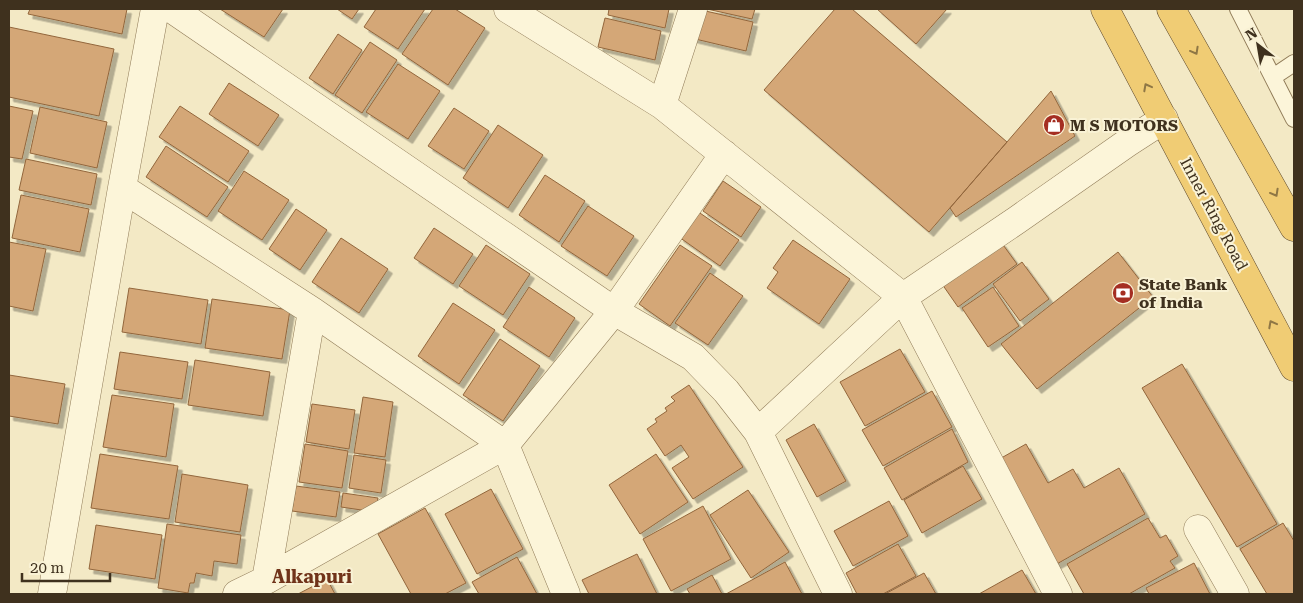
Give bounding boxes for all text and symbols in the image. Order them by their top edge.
north arrow [1233,20,1283,70]
text: N [1243,24,1260,43]
one-way arrow [1189,46,1199,55]
one-way arrow [1143,84,1153,93]
shop icon: M S MOTORS [1042,113,1066,137]
place label: M S MOTORS [1070,116,1178,135]
street label: Inner Ring Road [1176,154,1252,274]
one-way arrow [1269,187,1279,196]
place label: State Bank of India [1139,275,1227,312]
bank icon: State Bank of India [1111,281,1135,305]
one-way arrow [1268,320,1278,329]
scale bar [22,550,110,582]
text: 20 m [30,559,65,577]
district label: Alkapuri [272,566,352,587]

